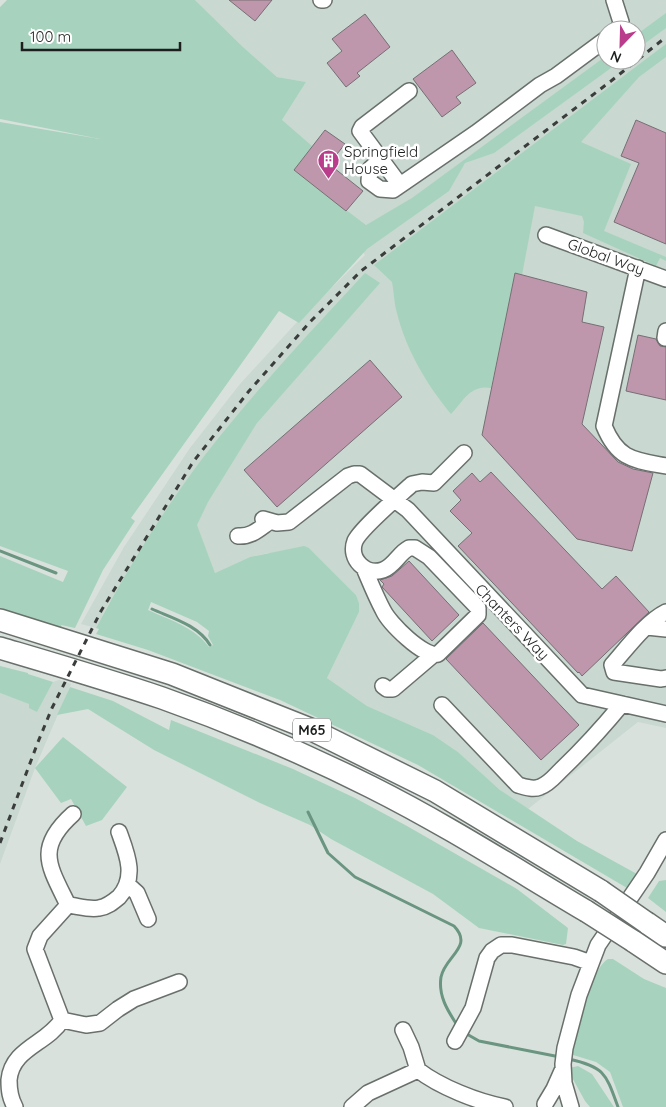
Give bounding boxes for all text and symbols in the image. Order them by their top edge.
scale bar [22,20,180,52]
north arrow [596,20,646,70]
text: 100 m [30,27,71,46]
text: N [608,47,624,67]
place label: Springfield House [344,142,418,178]
building icon: Springfield House [316,149,340,180]
street label: Global Way [565,234,647,279]
street label: Chanters Way [471,580,553,664]
road number: M65 [293,718,331,742]

